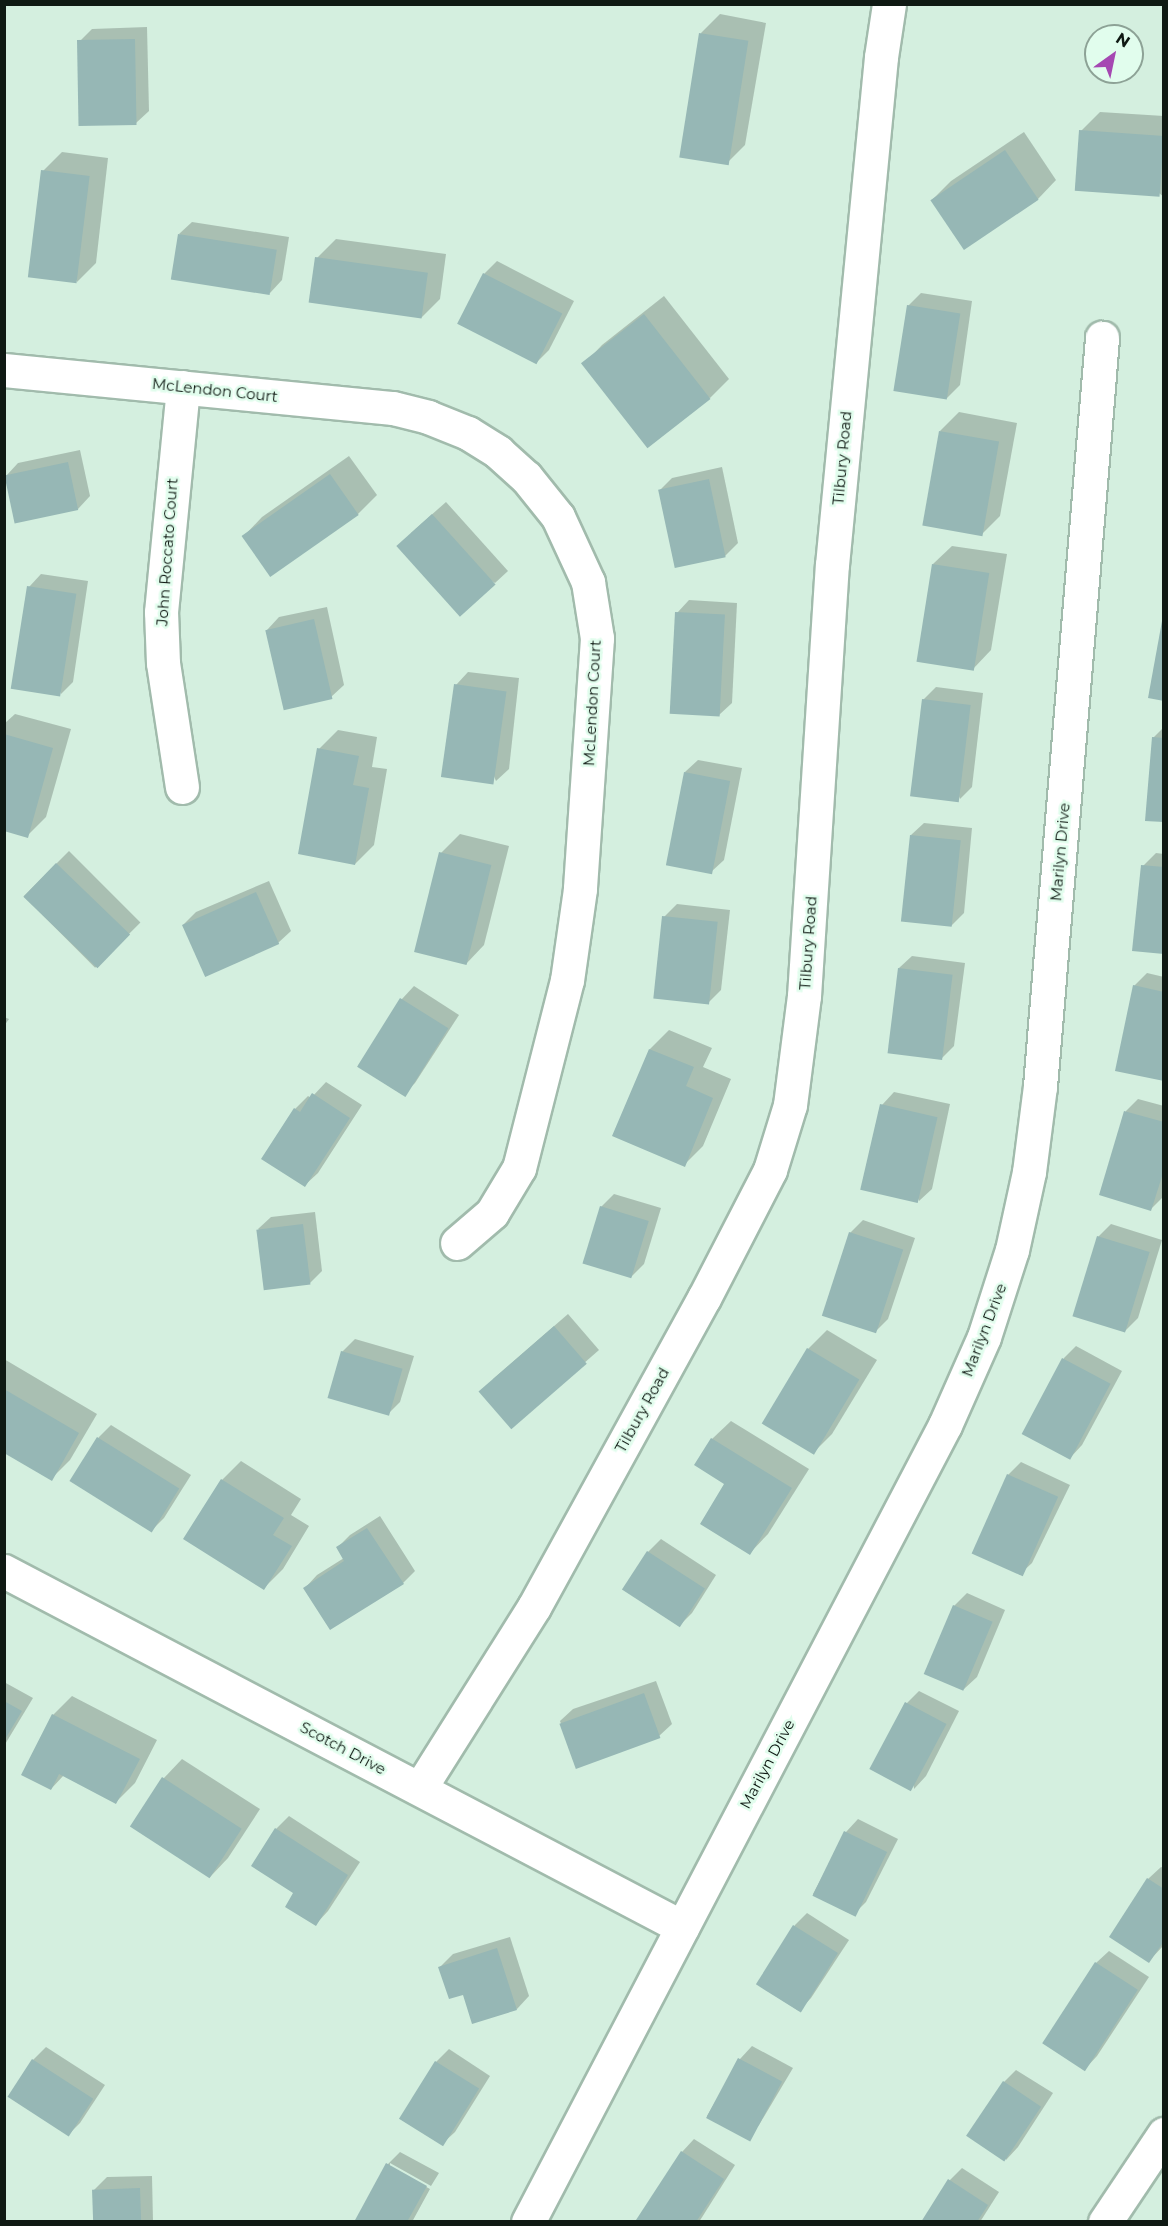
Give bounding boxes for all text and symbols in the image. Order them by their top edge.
north arrow [1084,24,1144,84]
text: N [1112,29,1134,52]
street label: McLendon Court [151,374,279,406]
street label: Tilbury Road [829,410,855,506]
street label: John Roccato Court [153,477,181,627]
street label: McLendon Court [580,639,604,767]
street label: Marilyn Drive [1047,802,1073,902]
street label: Tilbury Road [796,895,820,991]
street label: Marilyn Drive [958,1281,1010,1379]
street label: Tilbury Road [611,1364,673,1456]
street label: Marilyn Drive [736,1716,798,1812]
street label: Scotch Drive [297,1718,389,1778]

